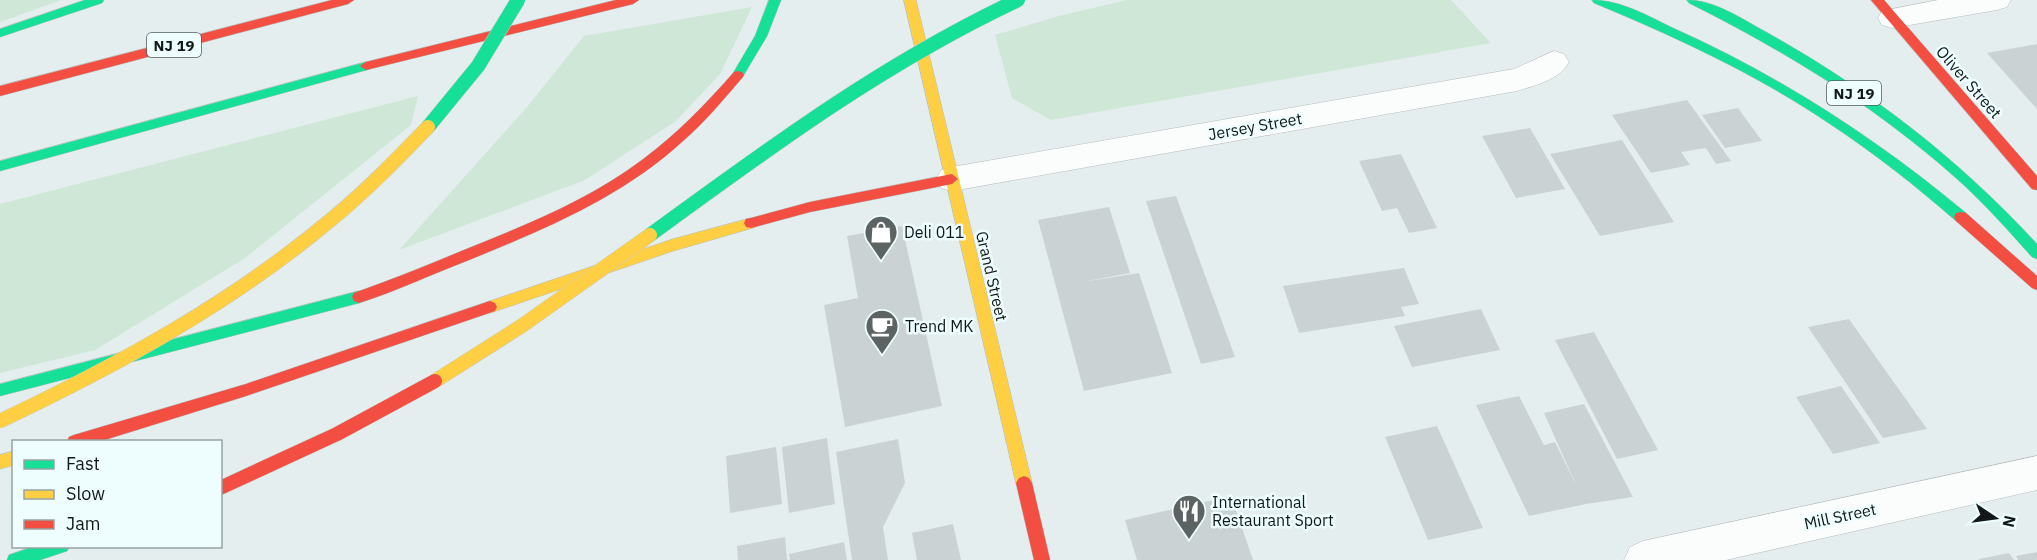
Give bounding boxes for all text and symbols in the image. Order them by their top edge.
road number: NJ 19 [147,33,201,57]
street label: Oliver Street [1932,42,2006,122]
road number: NJ 19 [1827,81,1881,105]
street label: Jersey Street [1207,108,1303,144]
shop icon: Deli 011 [863,214,899,261]
place label: Deli 011 [904,222,964,242]
street label: Grand Street [972,229,1012,323]
cafe icon: Trend MK [864,308,900,355]
place label: Trend MK [905,316,973,336]
legend [12,440,222,548]
text: Fast [66,452,100,475]
text: Slow [66,482,105,505]
north arrow [1965,488,2025,548]
place label: International Restaurant Sport [1212,492,1334,530]
restaurant icon: International Restaurant Sport [1171,493,1207,540]
street label: Mill Street [1802,499,1878,533]
text: Jam [66,512,101,535]
text: N [1999,513,2021,529]

